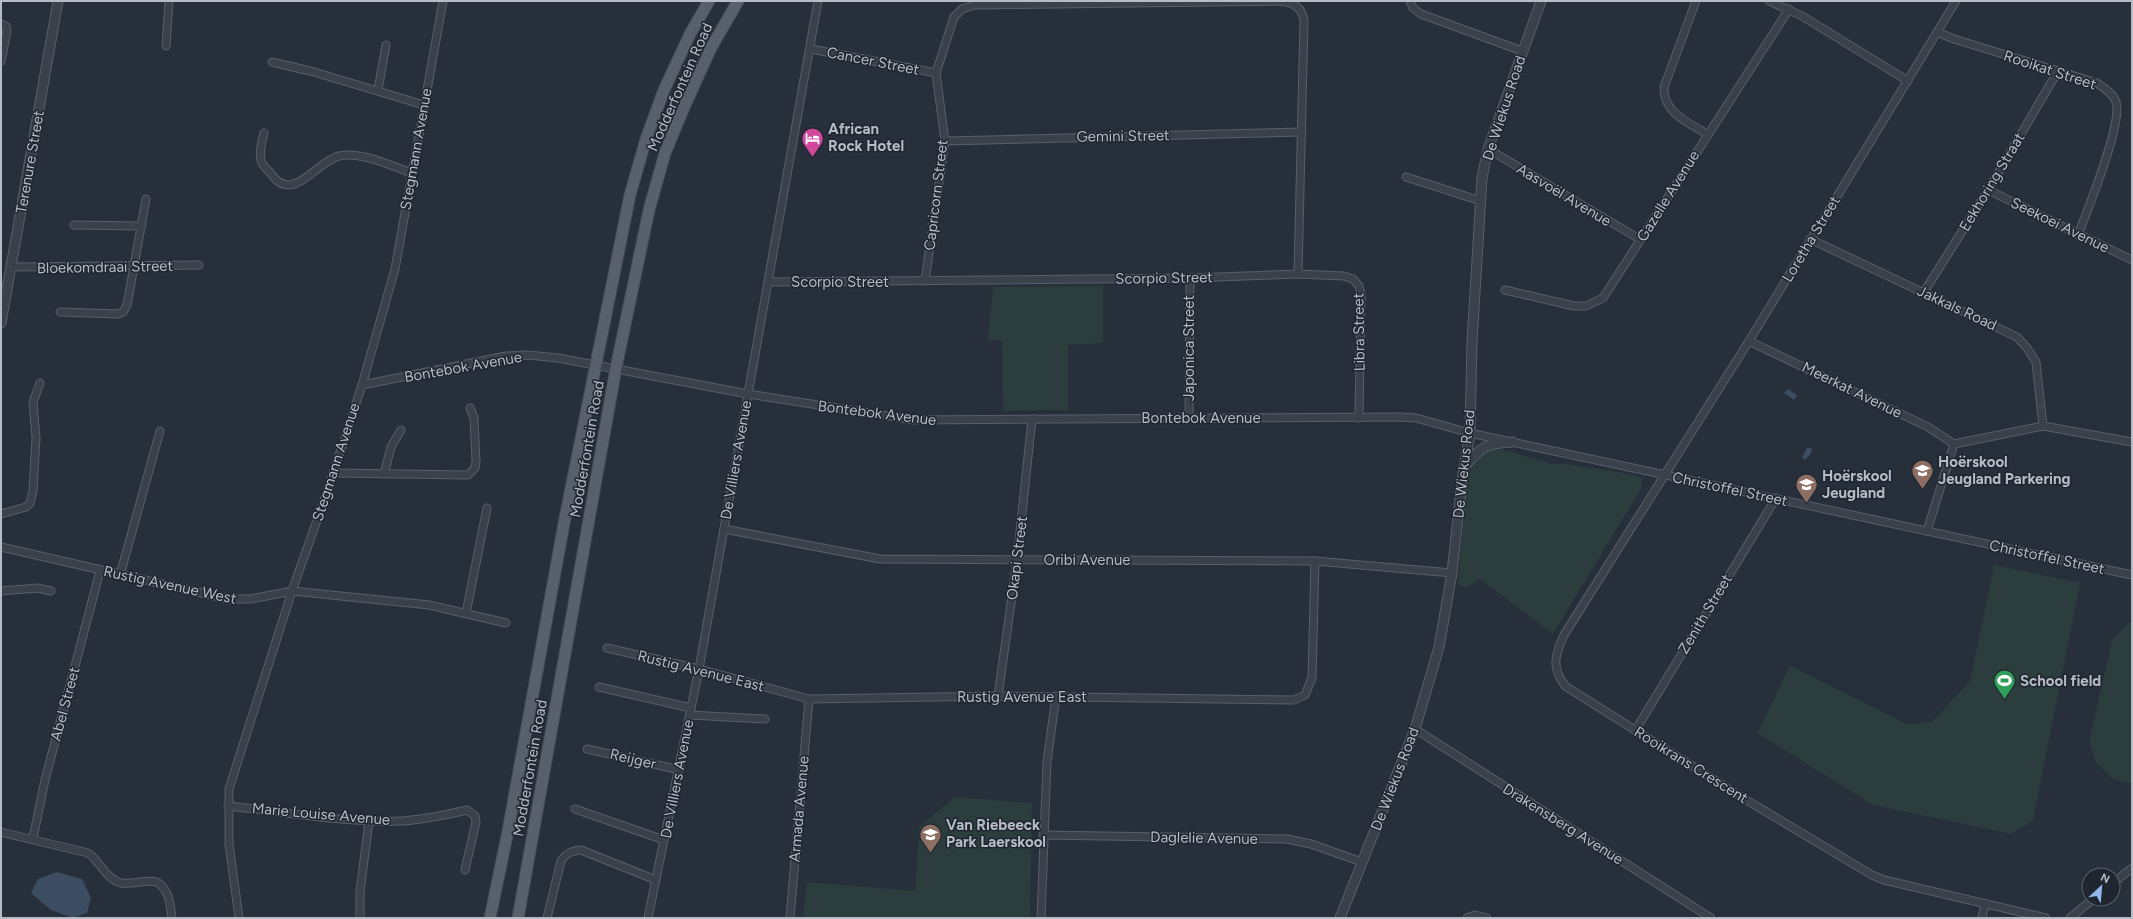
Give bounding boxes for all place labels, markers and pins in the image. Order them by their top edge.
place label: African Rock Hotel [828,120,904,155]
hotel icon: African Rock Hotel [799,125,825,158]
place label: Hoërskool Jeugland Parkering [1938,453,2071,488]
school or university icon: Hoërskool Jeugland Parkering [1909,458,1935,491]
place label: Hoërskool Jeugland [1822,467,1892,502]
school or university icon: Hoërskool Jeugland [1793,472,1819,505]
sports icon: School field [1991,668,2017,701]
place label: School field [2020,672,2101,690]
place label: Van Riebeeck Park Laerskool [946,816,1046,851]
school or university icon: Van Riebeeck Park Laerskool [918,821,944,854]

